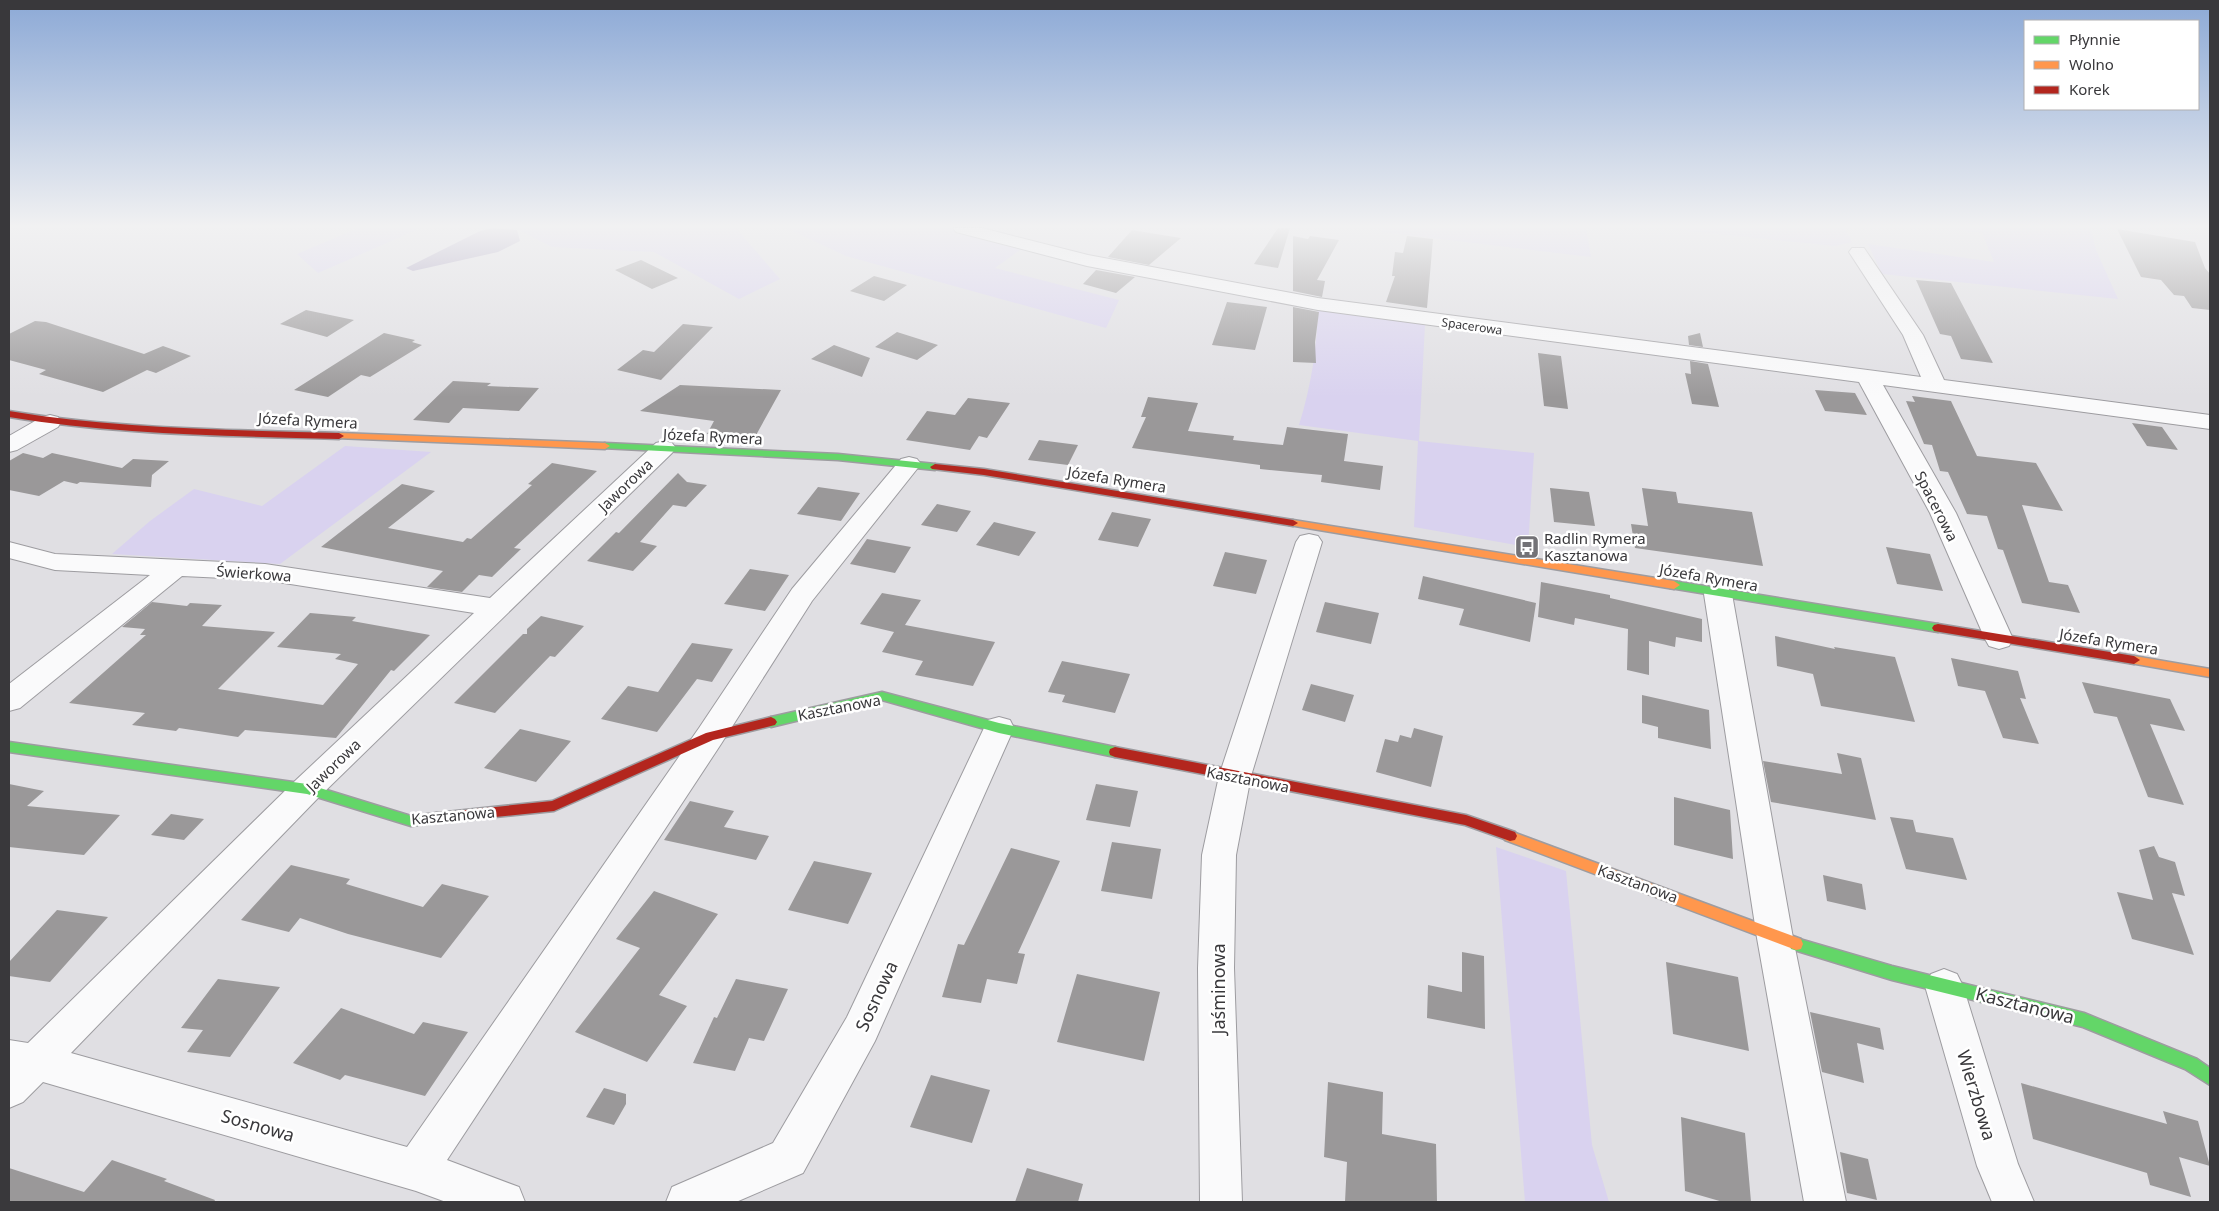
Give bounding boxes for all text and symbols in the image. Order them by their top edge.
legend [2024,20,2199,110]
text: Płynnie [2069,29,2120,49]
text: Wolno [2069,54,2114,74]
text: Korek [2069,79,2110,99]
street label: Spacerowa [1441,313,1503,339]
street label: Józefa Rymera [256,407,358,433]
street label: Józefa Rymera [661,423,763,449]
street label: Jaworowa [592,454,656,517]
street label: Józefa Rymera [1064,461,1168,497]
street label: Spacerowa [1911,467,1963,545]
place label: Radlin Rymera Kasztanowa [1544,528,1646,565]
bus stop icon: Radlin Rymera Kasztanowa [1514,534,1540,560]
street label: Józefa Rymera [1656,558,1760,596]
street label: Świerkowa [216,560,292,586]
street label: Józefa Rymera [2056,623,2160,659]
street label: Kasztanowa [796,689,882,725]
street label: Jaworowa [300,734,364,797]
street label: Kasztanowa [1205,761,1291,797]
street label: Kasztanowa [410,801,496,829]
street label: Kasztanowa [1595,859,1681,907]
street label: Jaśminowa [1206,943,1230,1037]
street label: Sosnowa [849,957,903,1035]
street label: Kasztanowa [1973,981,2077,1029]
street label: Wierzbowa [1952,1047,2002,1143]
street label: Sosnowa [219,1103,297,1147]

